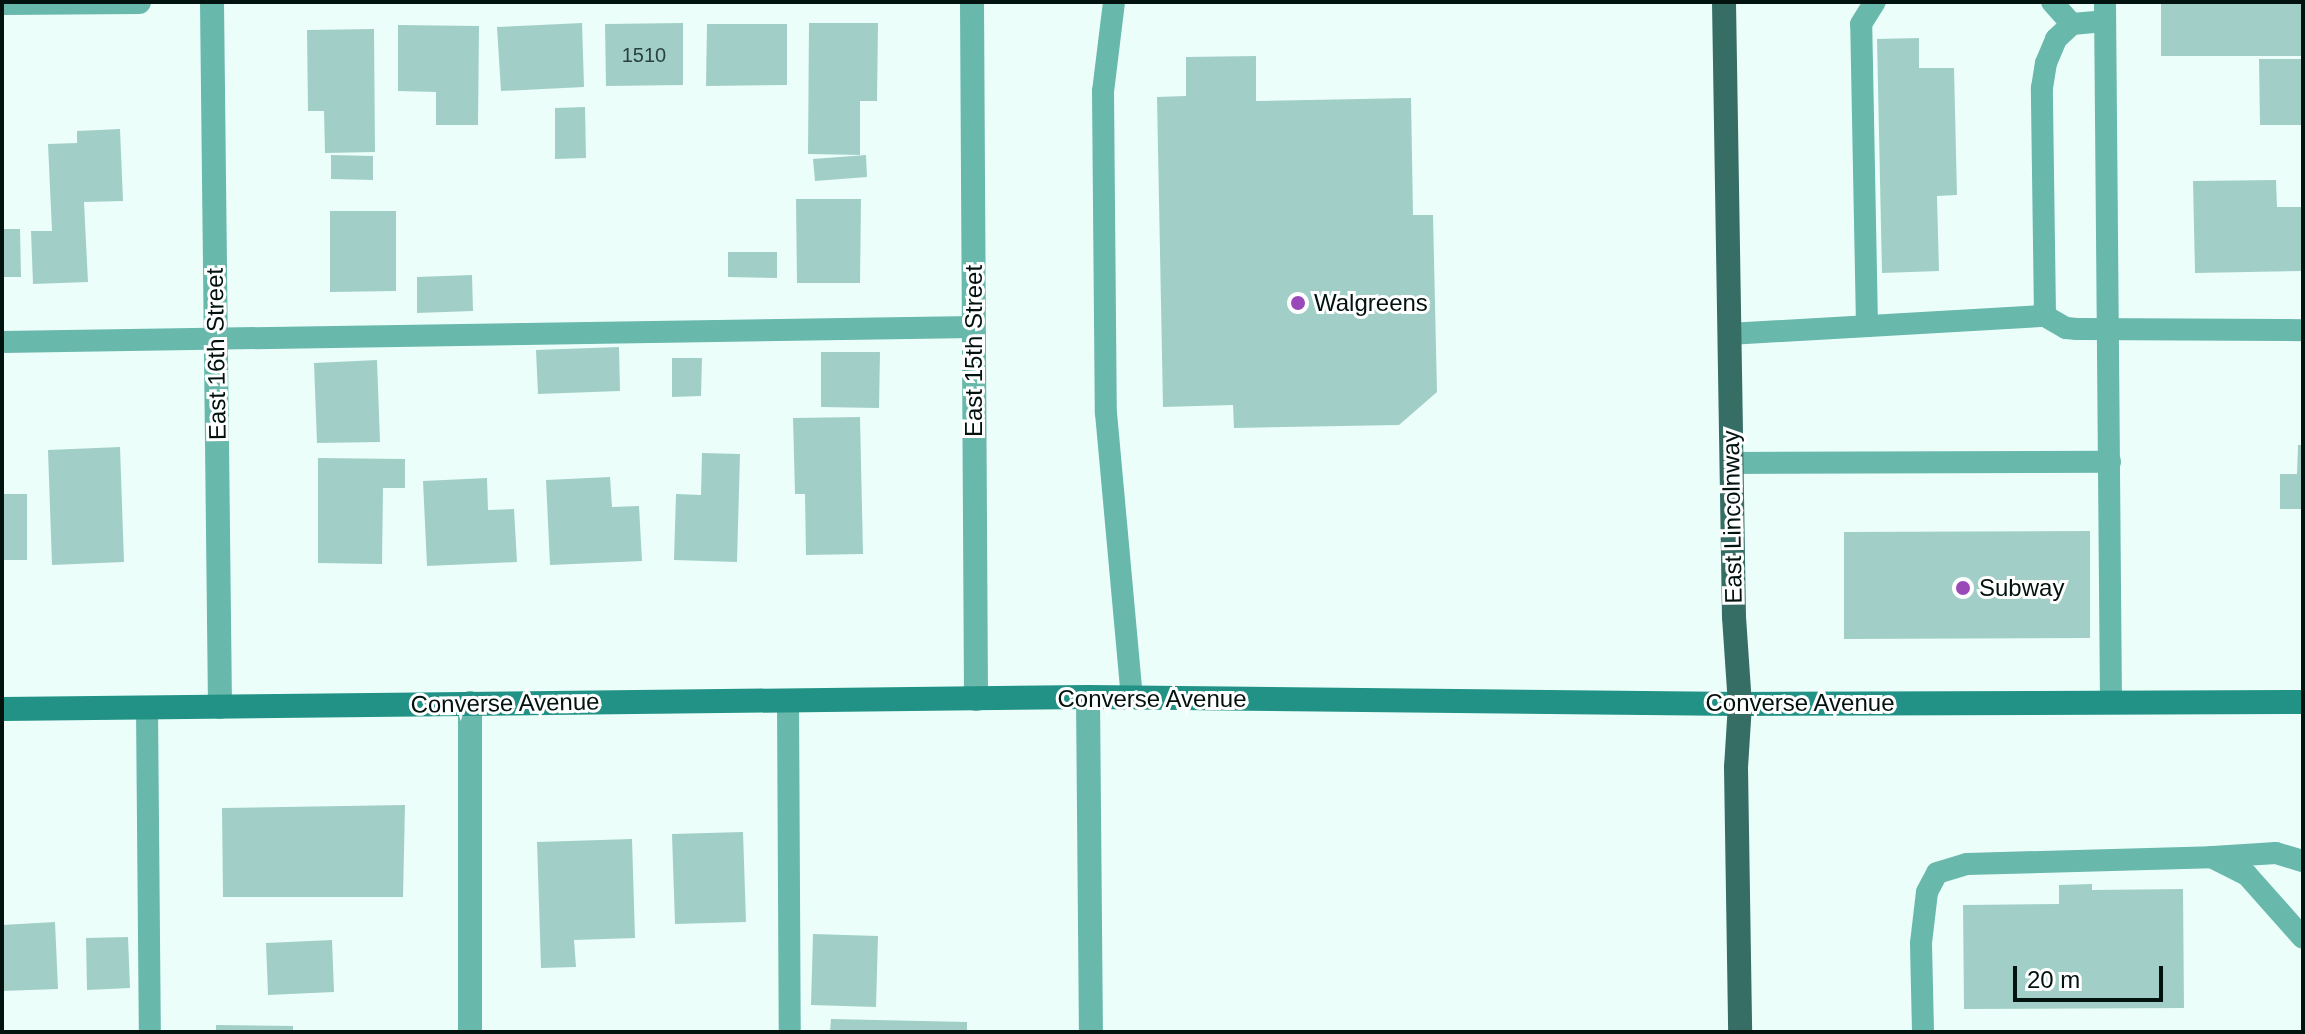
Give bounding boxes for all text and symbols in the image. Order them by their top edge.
house number: 1510 [622,43,666,67]
street label: East 15th Street [960,265,988,437]
street label: East 16th Street [200,268,232,440]
place label: Walgreens [1314,289,1428,317]
marker: Walgreens [1289,294,1307,312]
street label: East Lincolnway [1716,430,1748,604]
place label: Subway [1979,574,2064,602]
marker: Subway [1954,579,1972,597]
street label: Converse Avenue [1057,685,1247,713]
street label: Converse Avenue [410,687,600,719]
street label: Converse Avenue [1705,689,1895,717]
scale bar [2017,950,2167,1000]
text: 20 m [2027,966,2080,993]

